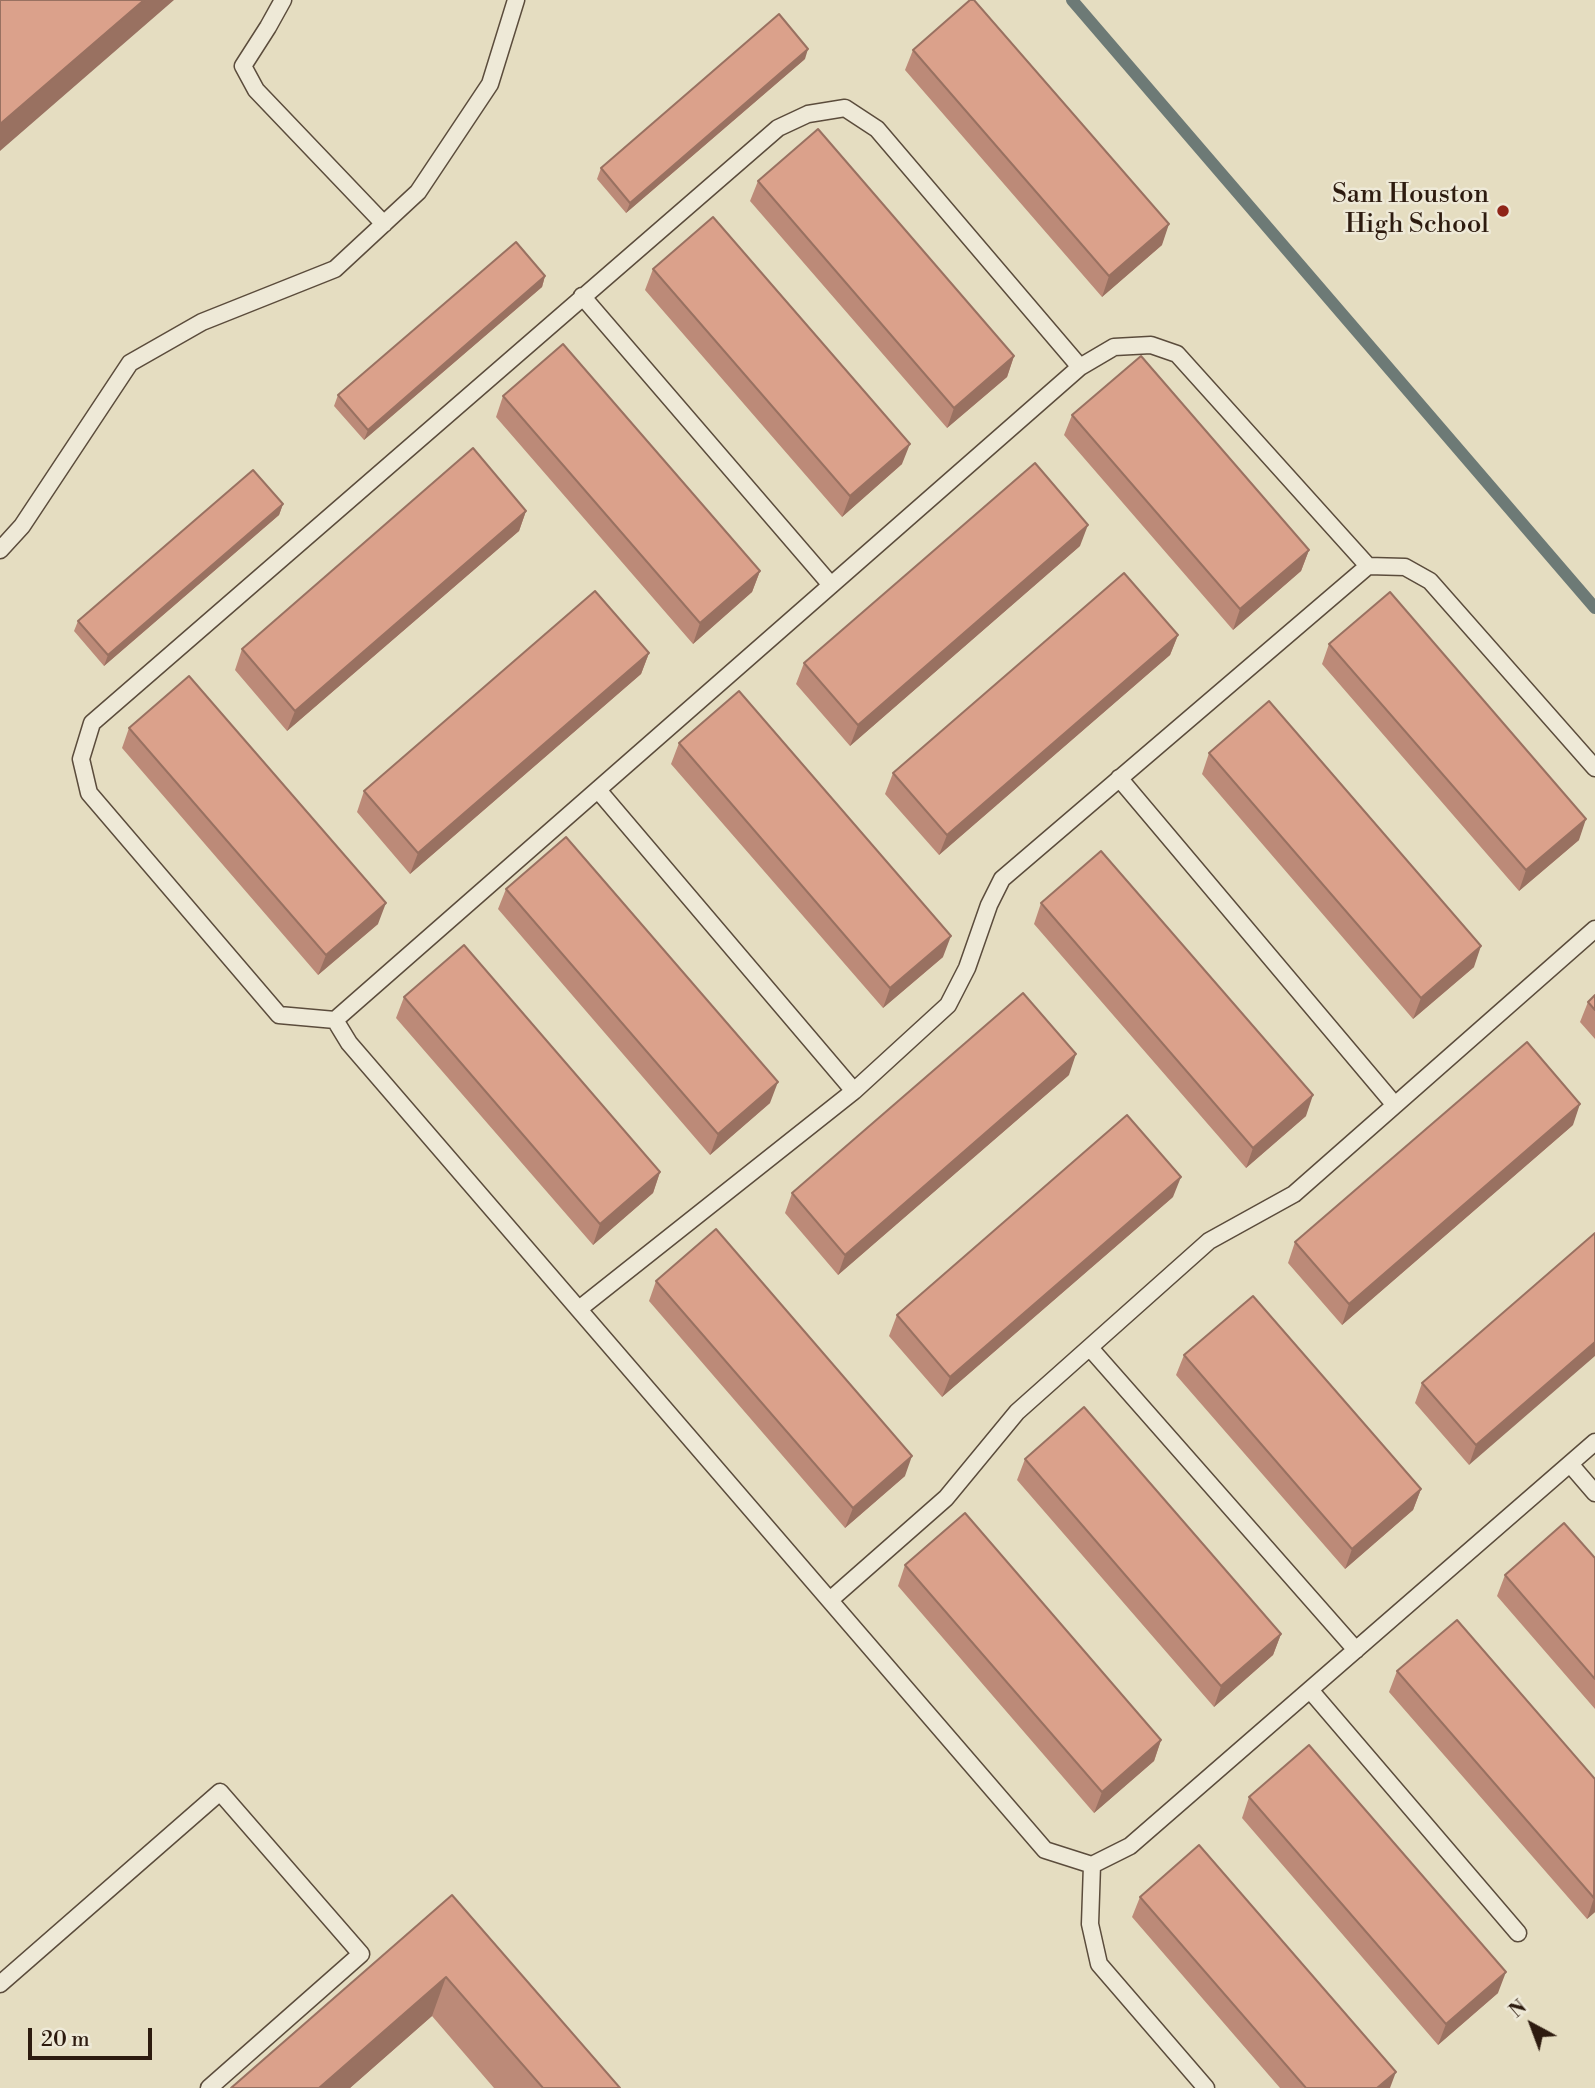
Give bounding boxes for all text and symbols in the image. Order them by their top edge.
place label: Sam Houston High School [1332,180,1489,242]
marker: Sam Houston High School [1495,203,1511,219]
north arrow [1497,1990,1567,2060]
text: N [1505,1995,1532,2023]
scale bar [32,2014,156,2058]
text: 20 m [41,2027,90,2053]

